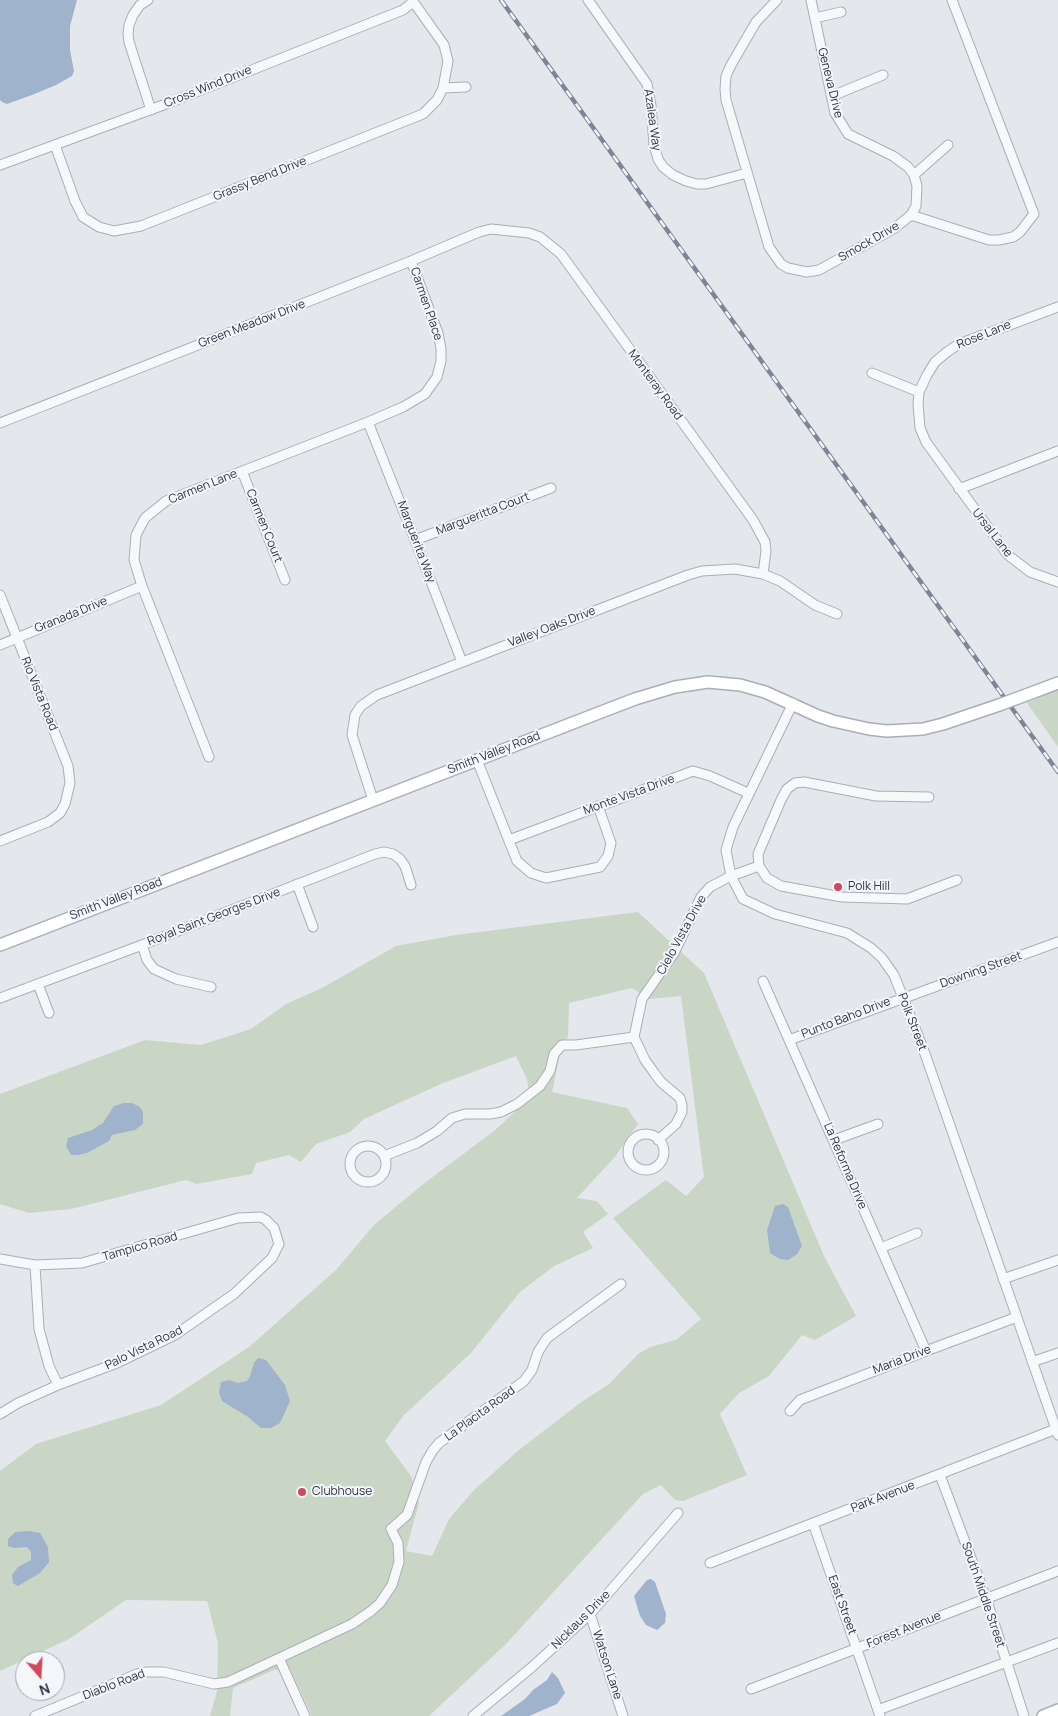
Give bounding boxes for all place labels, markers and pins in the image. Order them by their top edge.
place label: Polk Hill [848,880,890,894]
marker: Polk Hill [832,881,844,893]
place label: Clubhouse [312,1485,372,1499]
marker: Clubhouse [296,1486,308,1498]

